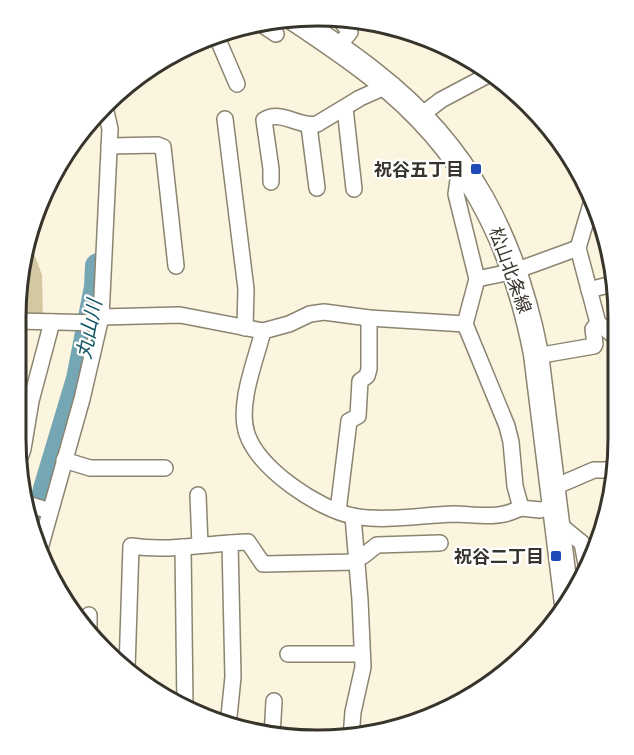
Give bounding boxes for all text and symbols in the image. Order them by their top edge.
place label: 祝谷五丁目 [374,158,464,180]
marker: 祝谷五丁目 [469,162,483,176]
street label: 松山北条線 [485,224,537,316]
water label: 丸山川 [70,295,106,361]
place label: 祝谷二丁目 [454,545,544,567]
marker: 祝谷二丁目 [549,549,563,563]

